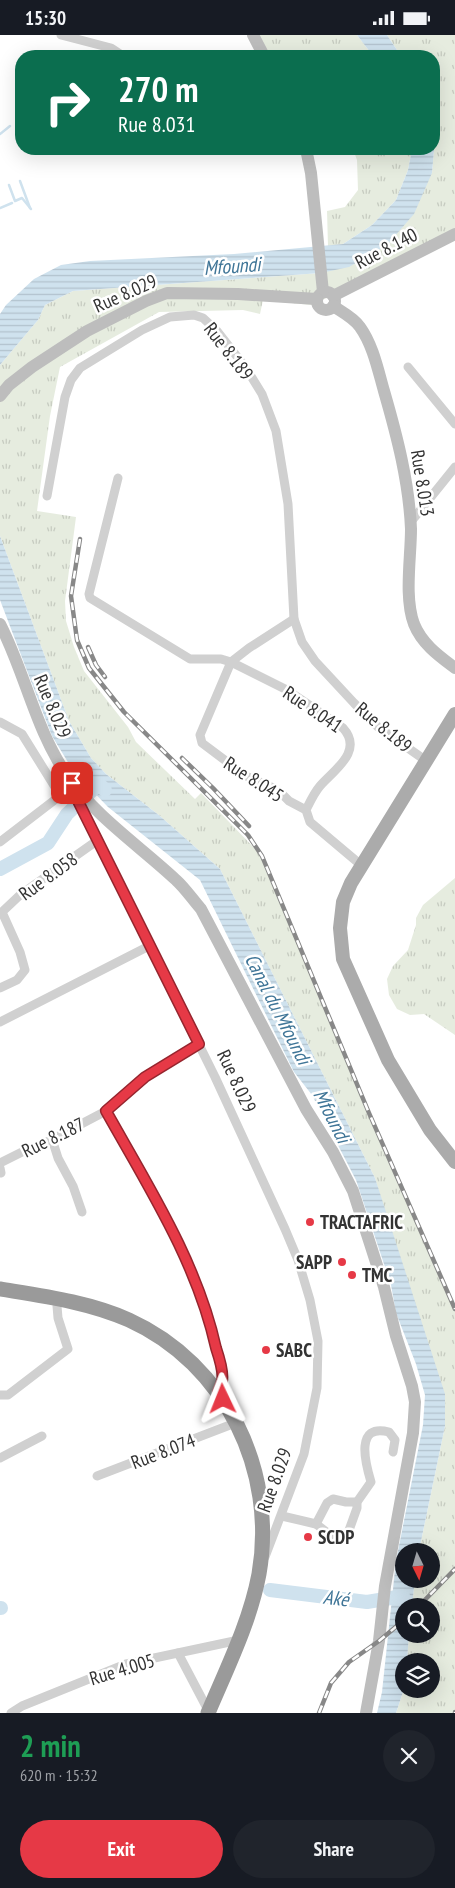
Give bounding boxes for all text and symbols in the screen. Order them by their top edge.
text: 15:30 [25,6,66,30]
text: 270 m [118,66,199,112]
icon: right [35,70,100,135]
text: Rue 8.031 [118,110,195,138]
street label: Rue 8.140 [351,222,421,274]
water label: Mfoundi [203,251,264,281]
street label: Rue 8.029 [90,268,160,318]
street label: Rue 8.189 [199,317,259,385]
street label: Rue 8.013 [406,448,440,518]
street label: Rue 8.029 [29,671,77,741]
street label: Rue 8.041 [279,680,347,738]
street label: Rue 8.189 [351,696,417,758]
street label: Rue 8.045 [219,751,289,807]
pin [51,762,93,804]
icon: arrive [58,769,86,797]
street label: Rue 8.058 [14,847,82,905]
water label: Canal du Mfoundi [239,949,318,1071]
street label: Rue 8.029 [212,1046,262,1116]
water label: Mfoundi [308,1085,358,1150]
street label: Rue 8.187 [18,1112,88,1162]
place label: TRACTAFRIC [320,1210,403,1234]
marker: TRACTAFRIC [304,1216,316,1228]
place label: SAPP [296,1250,332,1274]
marker: SAPP [336,1256,348,1268]
place label: TMC [362,1263,393,1287]
marker: TMC [346,1269,358,1281]
place label: SABC [276,1338,312,1362]
marker: SABC [260,1344,272,1356]
position arrow [196,1372,248,1424]
street label: Rue 8.074 [128,1428,199,1474]
street label: Rue 8.029 [251,1444,297,1516]
place label: SCDP [318,1525,354,1549]
marker: SCDP [302,1531,314,1543]
north arrow [395,1543,440,1587]
map controls [395,1543,440,1698]
water label: Aké [322,1584,352,1613]
button: search [395,1598,440,1643]
street label: Rue 4.005 [87,1648,157,1690]
button: layers [395,1653,440,1698]
text: 2 min [20,1726,81,1765]
button: close [383,1730,435,1782]
text: 620 m · 15:32 [20,1765,98,1785]
button: Exit [20,1820,223,1878]
button: Share [233,1820,435,1878]

